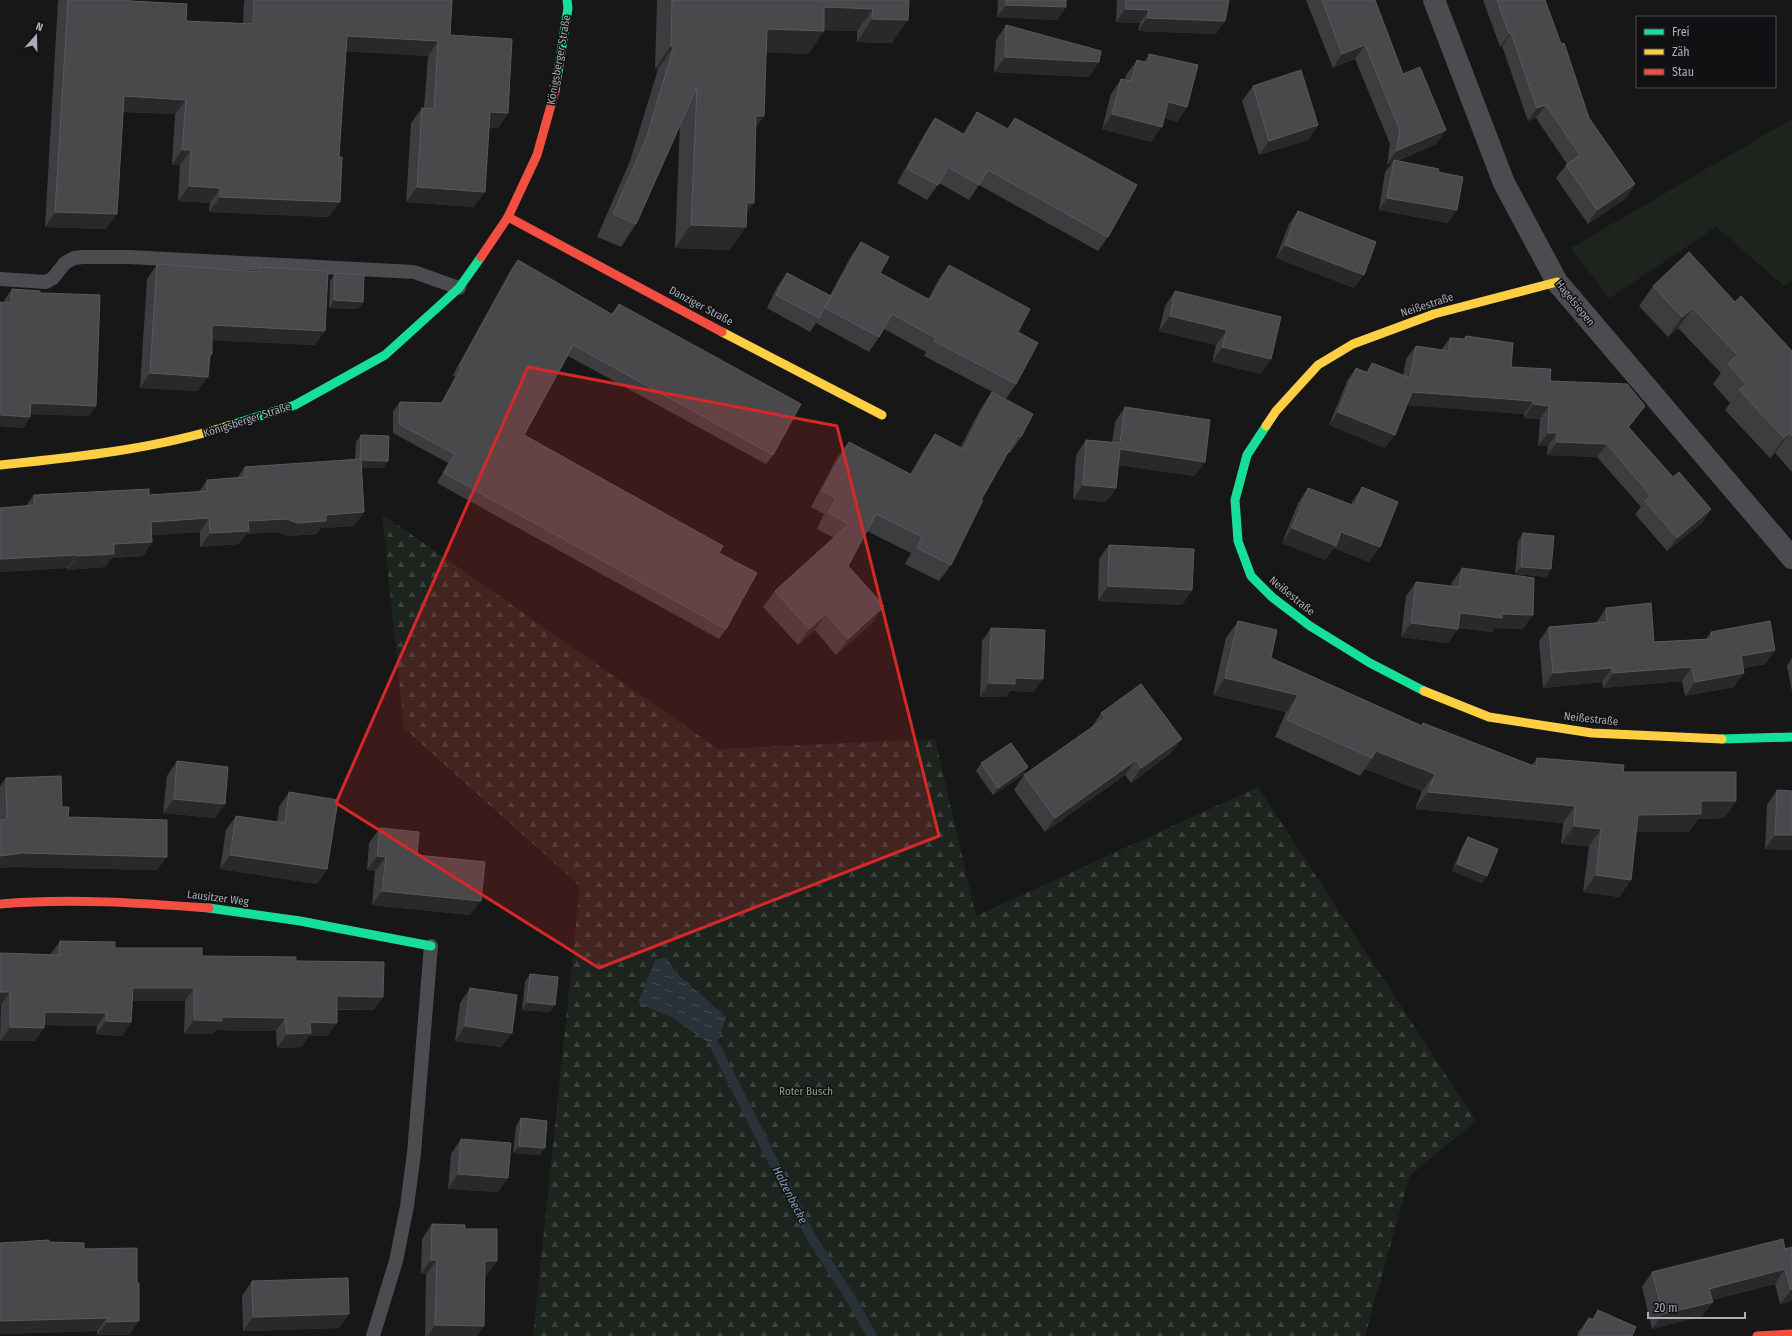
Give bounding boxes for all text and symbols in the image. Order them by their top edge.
street label: Königsberger Straße [545,14,573,106]
north arrow [16,16,56,56]
legend [1636,16,1776,88]
text: N [34,20,45,34]
text: Frei [1672,25,1690,39]
text: Zäh [1672,45,1690,59]
text: Stau [1672,65,1694,79]
street label: Hagelsiepen [1553,277,1597,329]
street label: Danziger Straße [667,284,735,328]
street label: Neißestraße [1399,290,1455,320]
street label: Königsberger Straße [202,400,292,440]
street label: Neißestraße [1267,574,1317,618]
street label: Neißestraße [1563,710,1619,728]
street label: Lausitzer Weg [187,888,250,908]
park label: Roter Busch [779,1085,833,1098]
water label: Halzenbecke [770,1164,810,1226]
scale bar [1648,1294,1745,1320]
text: 20 m [1654,1301,1678,1315]

